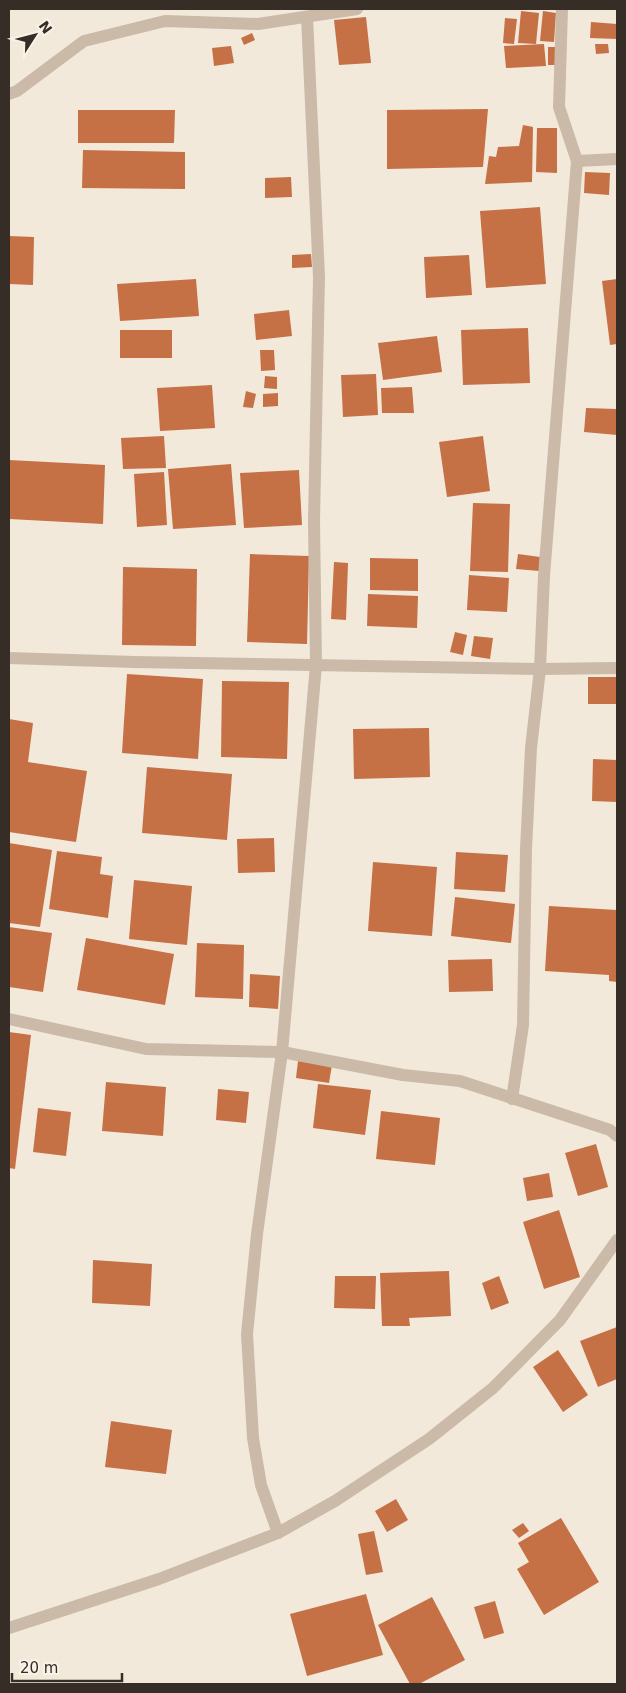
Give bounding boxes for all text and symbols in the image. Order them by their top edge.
north arrow [10,10,60,60]
text: N [36,18,55,37]
scale bar [12,1650,122,1682]
text: 20 m [20,1659,58,1677]

